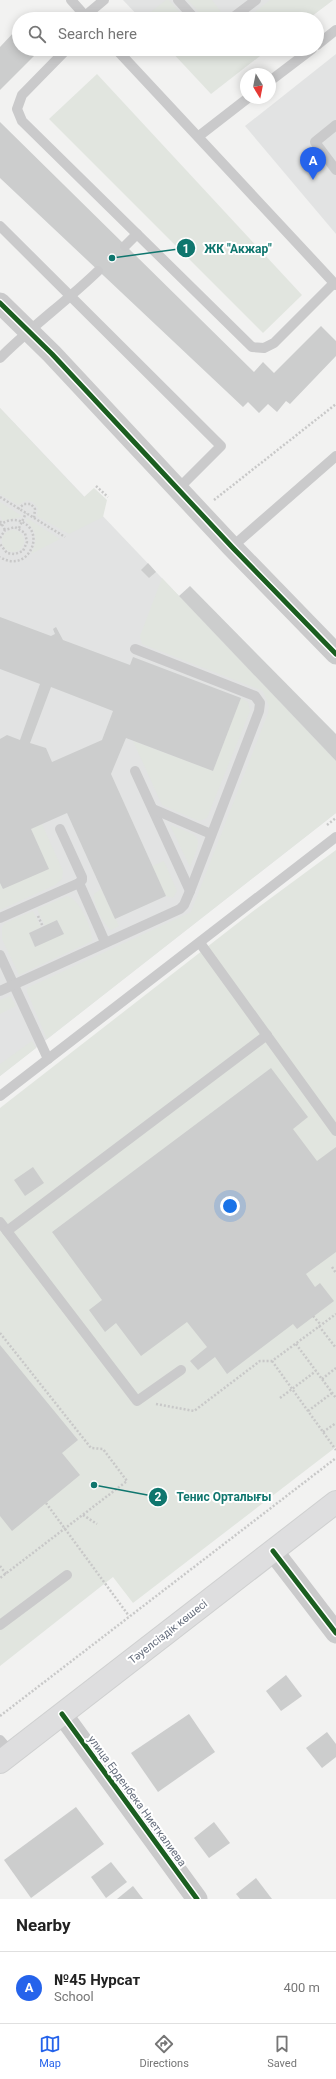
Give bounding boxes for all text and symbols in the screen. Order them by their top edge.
search box [12,12,324,56]
icon: search [26,23,48,45]
text: Search here [58,25,137,43]
north arrow [240,68,276,104]
pin: A [300,147,326,180]
callout: ЖК "Акжар" [176,236,279,260]
text: 1 [183,242,189,256]
text: ЖК "Акжар" [204,242,272,256]
your location [220,1196,240,1216]
callout: Тенис Орталығы [148,1485,279,1509]
text: 2 [155,1490,162,1504]
text: Тенис Орталығы [176,1490,272,1504]
street label: Тәуелсіздік көшесі [126,1597,210,1667]
street label: улица Ерденбека Ниеткалиева [85,1733,189,1869]
text: Nearby [16,1915,71,1935]
text: №45 Нурсат [54,1971,140,1989]
text: A [25,1980,33,1995]
text: 400 m [283,1980,320,1995]
text: School [54,1989,94,2004]
tab: Map [39,2033,61,2070]
tab: Directions [139,2033,189,2070]
tab: Saved [267,2033,297,2070]

